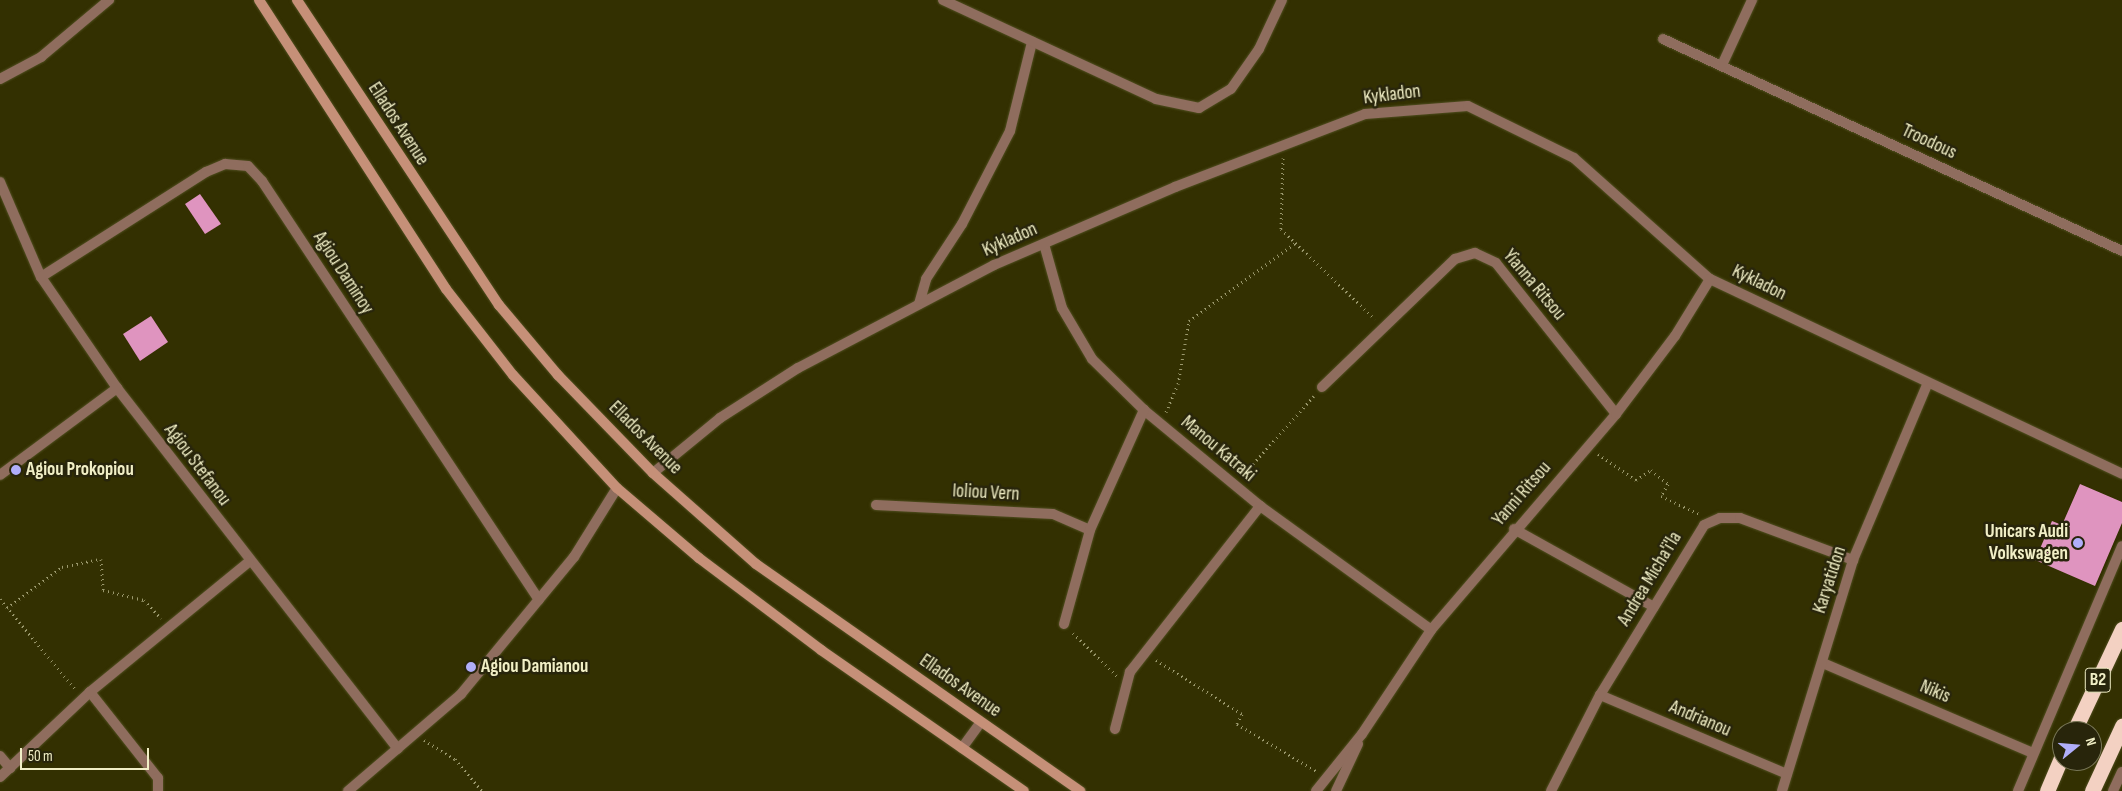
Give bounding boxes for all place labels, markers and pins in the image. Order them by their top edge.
place label: Agiou Prokopiou [26,459,134,481]
marker: Agiou Prokopiou [10,464,22,476]
place label: Unicars Audi Volkswagen [1985,521,2068,565]
marker: Unicars Audi Volkswagen [2072,537,2084,549]
place label: Agiou Damianou [481,656,588,678]
marker: Agiou Damianou [465,661,477,673]

